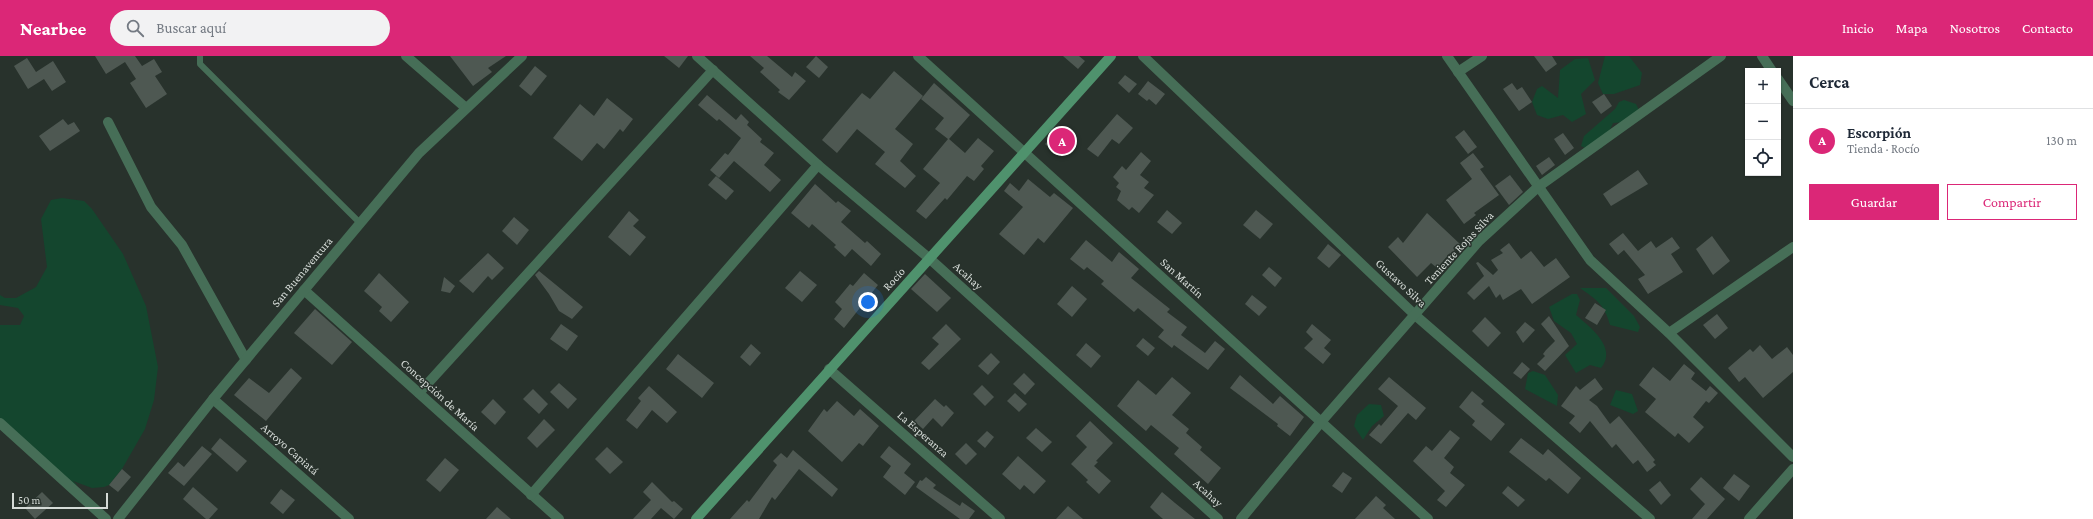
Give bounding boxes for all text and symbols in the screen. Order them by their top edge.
search box [110,10,390,46]
icon: search [124,17,146,39]
text: Nearbee [20,18,86,39]
text: Buscar aquí [156,20,226,36]
text: Inicio [1842,20,1874,36]
text: Mapa [1896,20,1928,36]
text: Nosotros [1950,20,2000,36]
text: Contacto [2022,20,2073,36]
map controls [1745,68,1781,176]
button: + [1745,68,1781,104]
text: Cerca [1809,73,1849,92]
button: − [1745,104,1781,140]
text: Escorpión [1847,125,1911,141]
pin: A [1049,126,1075,156]
text: A [1818,133,1826,148]
text: 130 m [2046,133,2077,148]
button: locate [1745,140,1781,176]
text: Tienda · Rocío [1847,141,1920,156]
button: Guardar [1809,184,1939,220]
button: Compartir [1947,184,2077,220]
street label: Teniente Rojas Silva [1422,208,1497,287]
street label: San Buenaventura [269,234,336,310]
street label: San Martín [1158,255,1207,301]
street label: Gustavo Silva [1373,256,1430,310]
street label: Acahay [950,259,986,293]
street label: Rocío [880,264,908,294]
your location [858,292,878,312]
street label: Concepción de María [398,356,483,434]
street label: La Esperanza [895,408,952,460]
street label: Arroyo Capiatá [258,420,322,478]
street label: Acahay [1190,476,1226,510]
scale bar [12,491,108,510]
text: 50 m [18,494,40,506]

